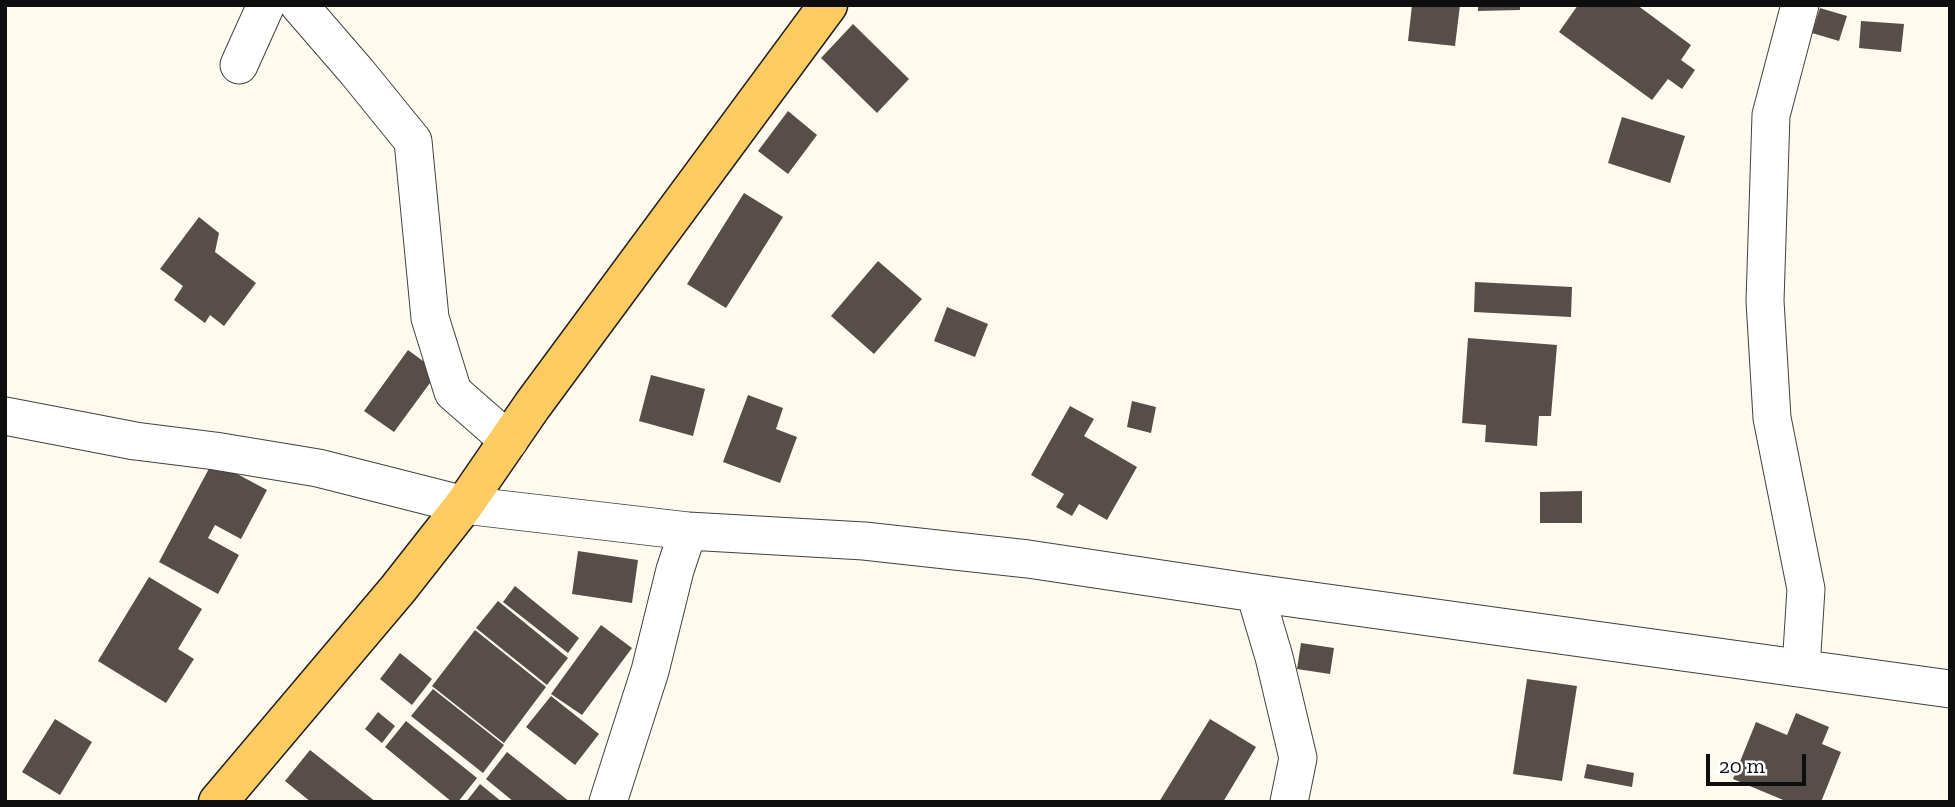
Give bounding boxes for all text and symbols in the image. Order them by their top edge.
scale bar [1710,740,1810,784]
text: 20 m [1719,753,1765,778]

